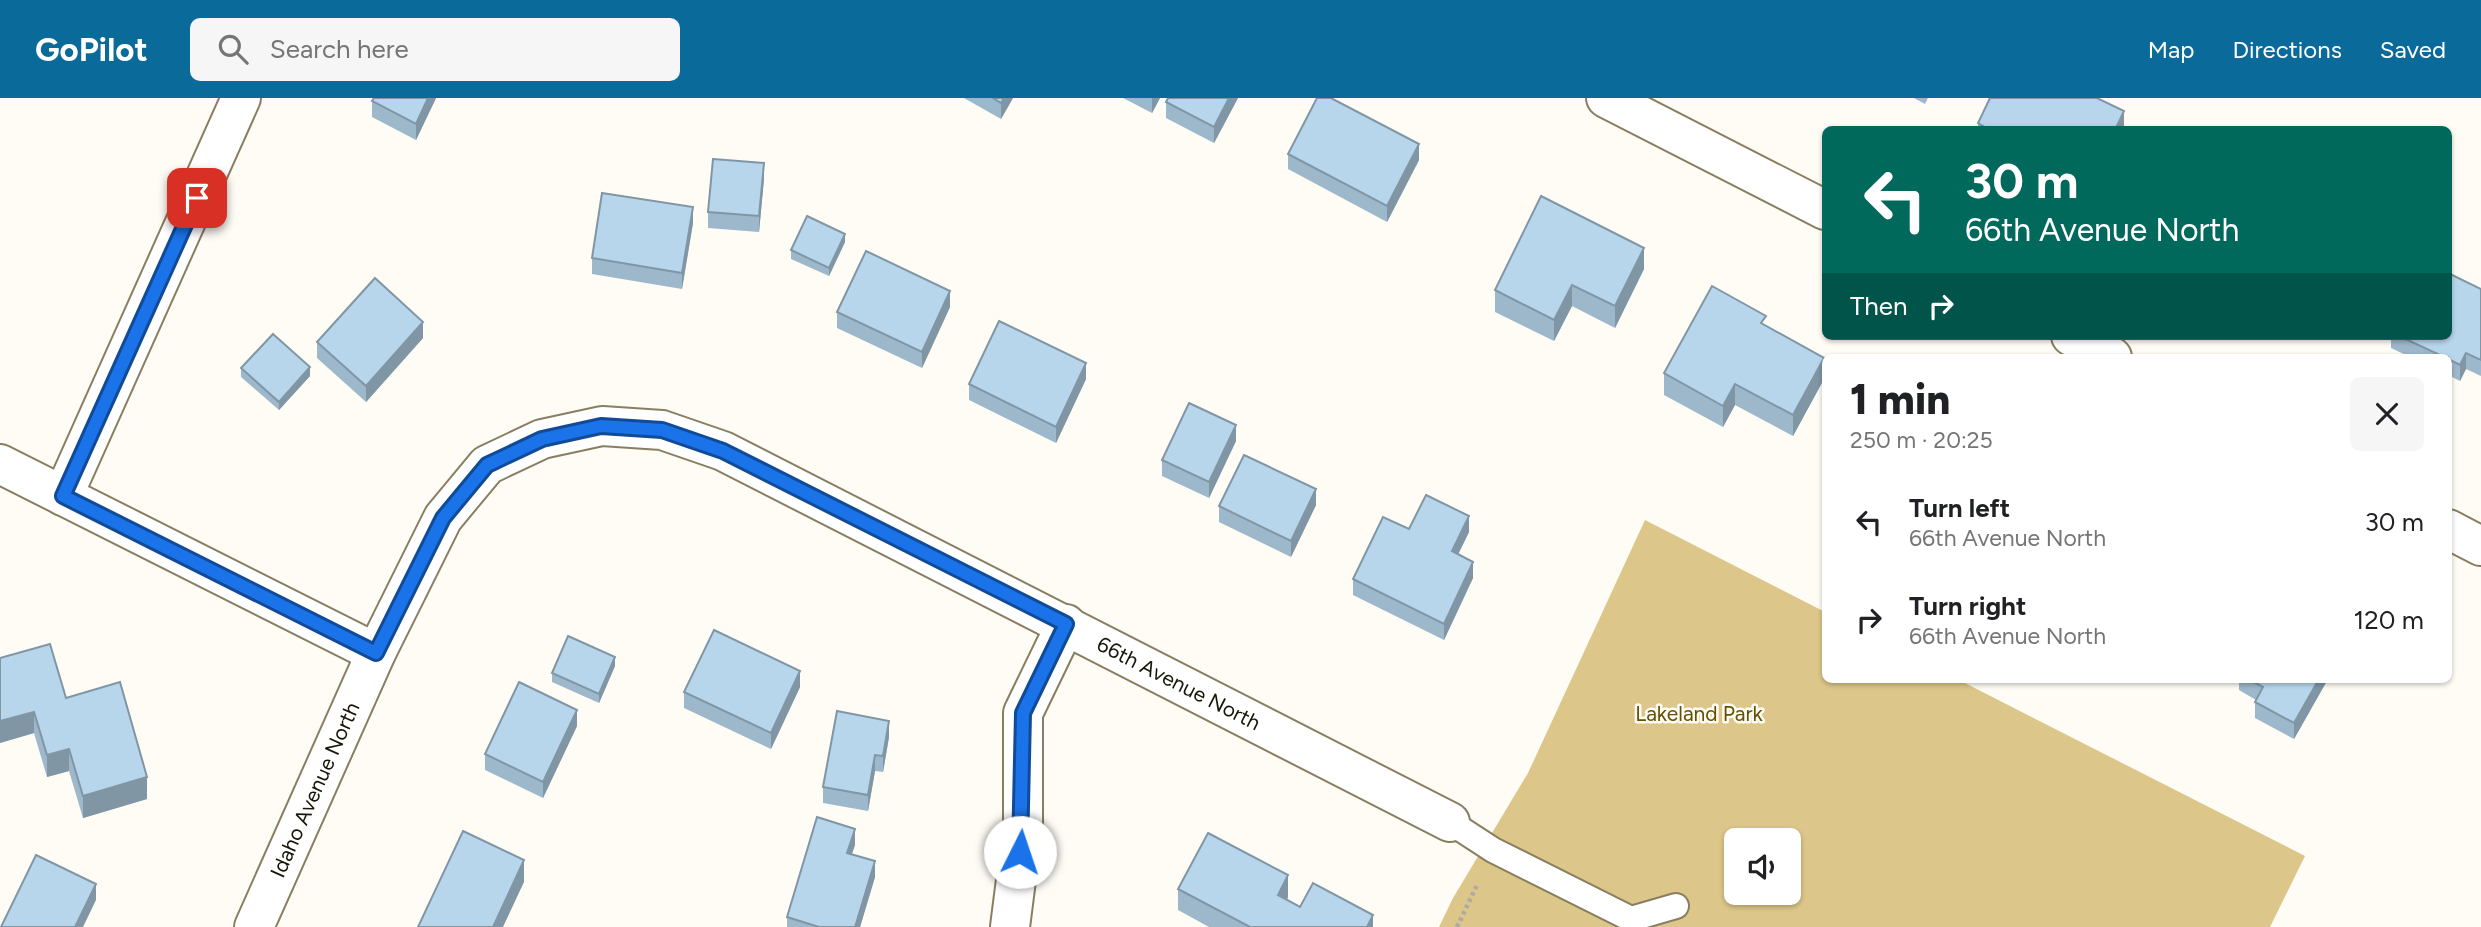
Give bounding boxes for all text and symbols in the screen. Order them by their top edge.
search box [190,18,680,81]
text: GoPilot [35,30,148,69]
icon: search [214,30,252,68]
text: Search here [270,33,409,65]
text: Map [2148,35,2194,64]
text: Directions [2232,35,2342,64]
text: Saved [2380,35,2446,64]
text: 30 m [1965,151,2078,210]
icon: left [1850,154,1941,245]
pin [167,168,227,228]
icon: arrive [178,179,216,217]
text: 66th Avenue North [1965,211,2239,249]
icon: right [1922,287,1960,325]
text: Then [1850,290,1908,322]
text: 1 min [1850,374,1950,425]
button: close [2350,377,2424,451]
text: 250 m · 20:25 [1850,426,1993,454]
text: Turn left [1909,492,2010,524]
icon: left [1850,503,1888,541]
text: 30 m [2365,506,2424,538]
text: 66th Avenue North [1909,524,2106,552]
text: Turn right [1909,590,2026,622]
icon: right [1850,601,1888,639]
text: 120 m [2354,604,2424,636]
text: 66th Avenue North [1909,622,2106,650]
street label: 66th Avenue North [1093,631,1265,735]
street label: Idaho Avenue North [265,698,364,881]
park label: Lakeland Park [1635,701,1764,726]
position arrow [983,815,1057,889]
map controls [1724,828,1801,905]
button: sound [1724,828,1801,905]

